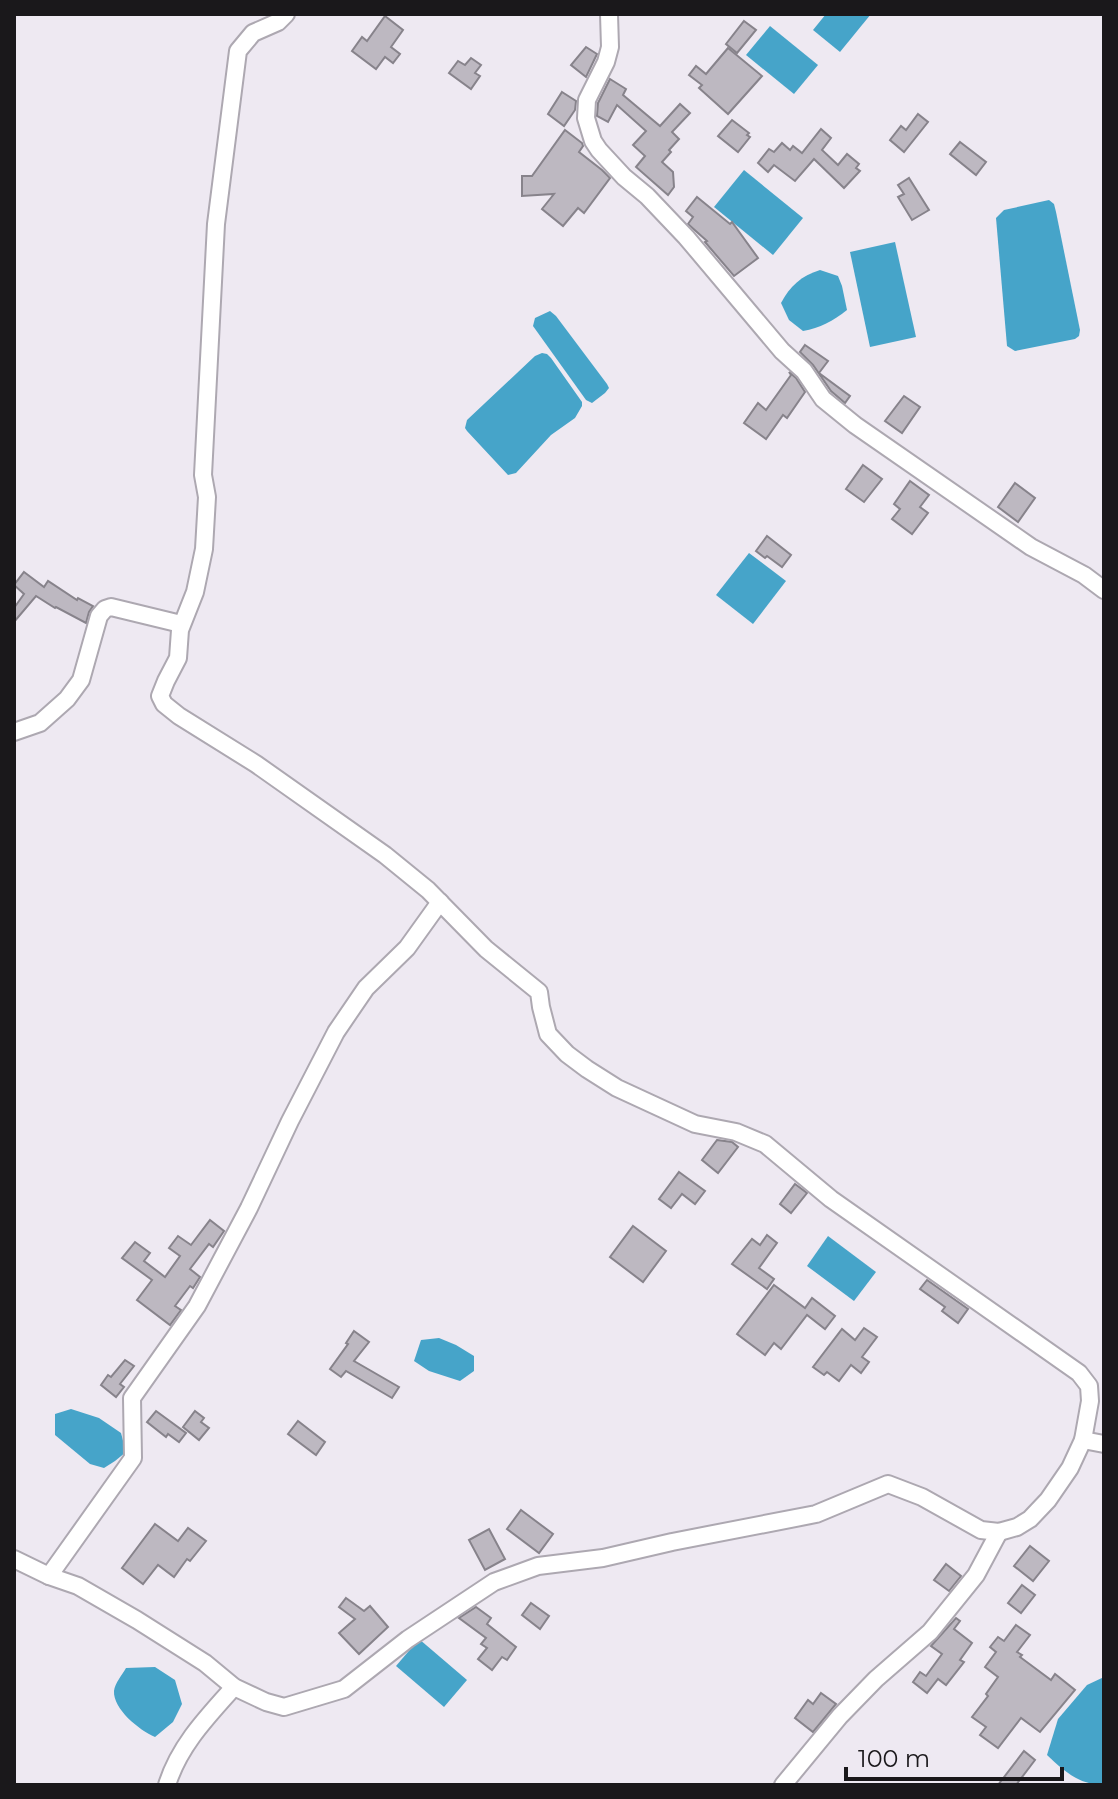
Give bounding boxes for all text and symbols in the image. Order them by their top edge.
scale bar [846,1731,1062,1781]
text: 100 m [858,1744,930,1773]

